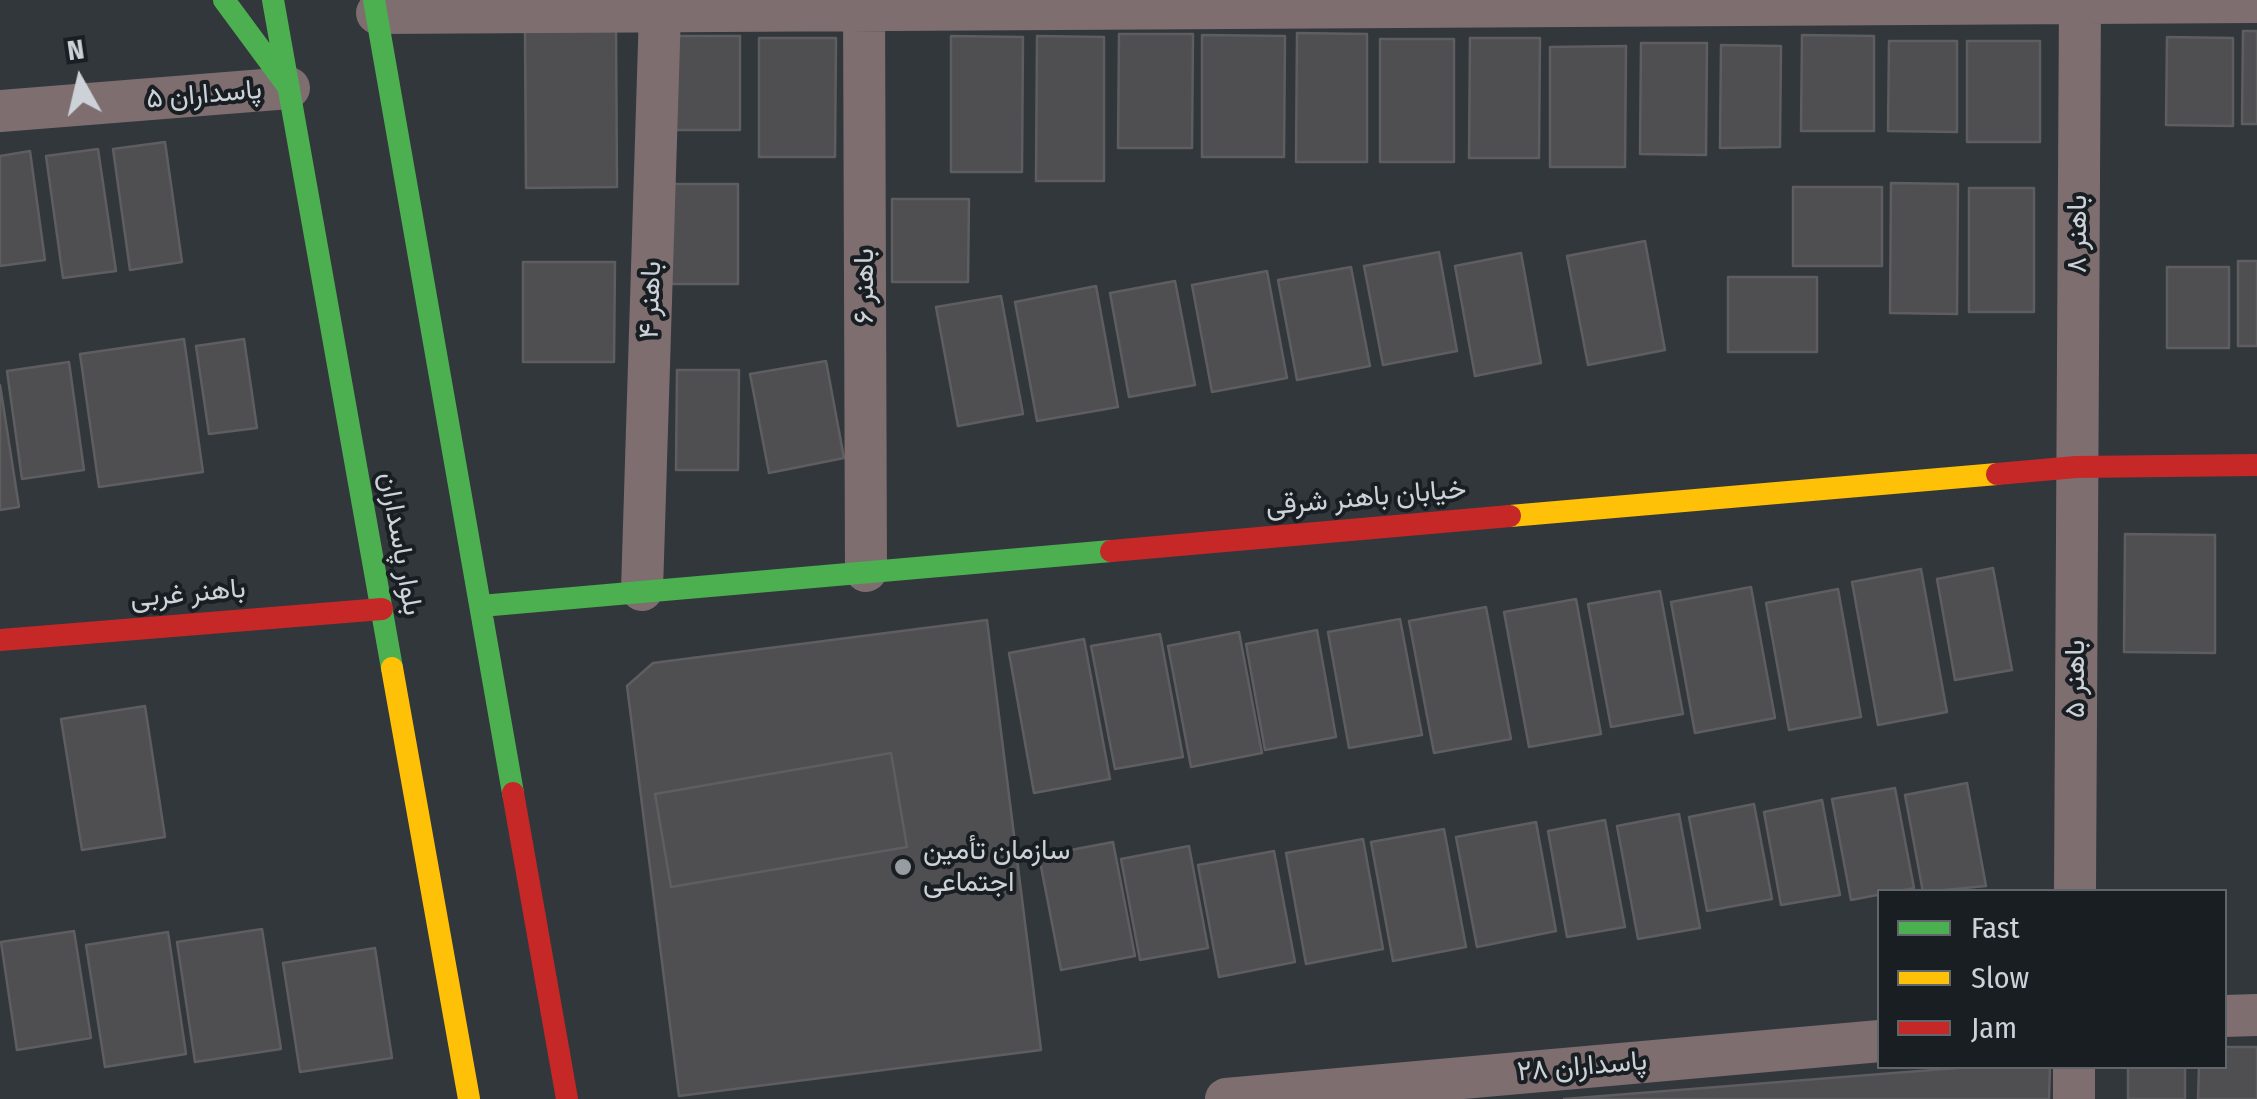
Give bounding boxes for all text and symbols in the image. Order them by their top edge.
north arrow [30,30,130,130]
text: N [65,32,86,67]
street label: پاسداران ۵ [145,73,263,117]
street label: باهنر ۸ [2061,195,2095,273]
street label: باهنر ۶ [848,248,882,324]
street label: باهنر ۴ [633,261,669,339]
street label: بلوار پاسداران [371,470,429,618]
street label: خیابان باهنر شرقی [1264,472,1468,524]
street label: باهنر غربی [129,572,247,616]
street label: باهنر ۵ [2059,640,2093,718]
place label: سازمان تأمین اجتماعی [923,834,1070,900]
marker: سازمان تأمین اجتماعی [892,856,914,878]
legend [1877,889,2227,1069]
text: Fast [1971,910,2019,946]
text: Slow [1971,960,2029,996]
text: Jam [1971,1010,2017,1046]
street label: پاسداران ۲۸ [1516,1045,1648,1089]

